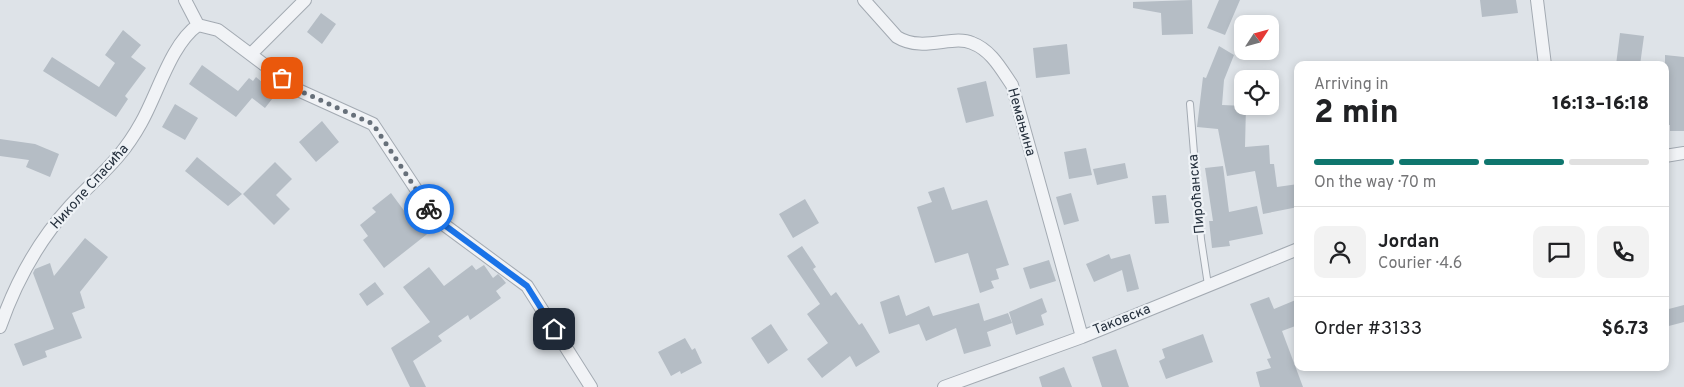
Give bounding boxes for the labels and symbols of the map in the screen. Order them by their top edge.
north arrow [1234,15,1279,60]
pin [261,57,303,99]
street label: Немањина [1003,86,1039,158]
street label: Николе Спасића [47,141,133,233]
street label: Пироћанска [1185,153,1209,235]
courier [404,184,454,234]
street label: Таковска [1091,301,1153,339]
pin [533,308,575,350]

